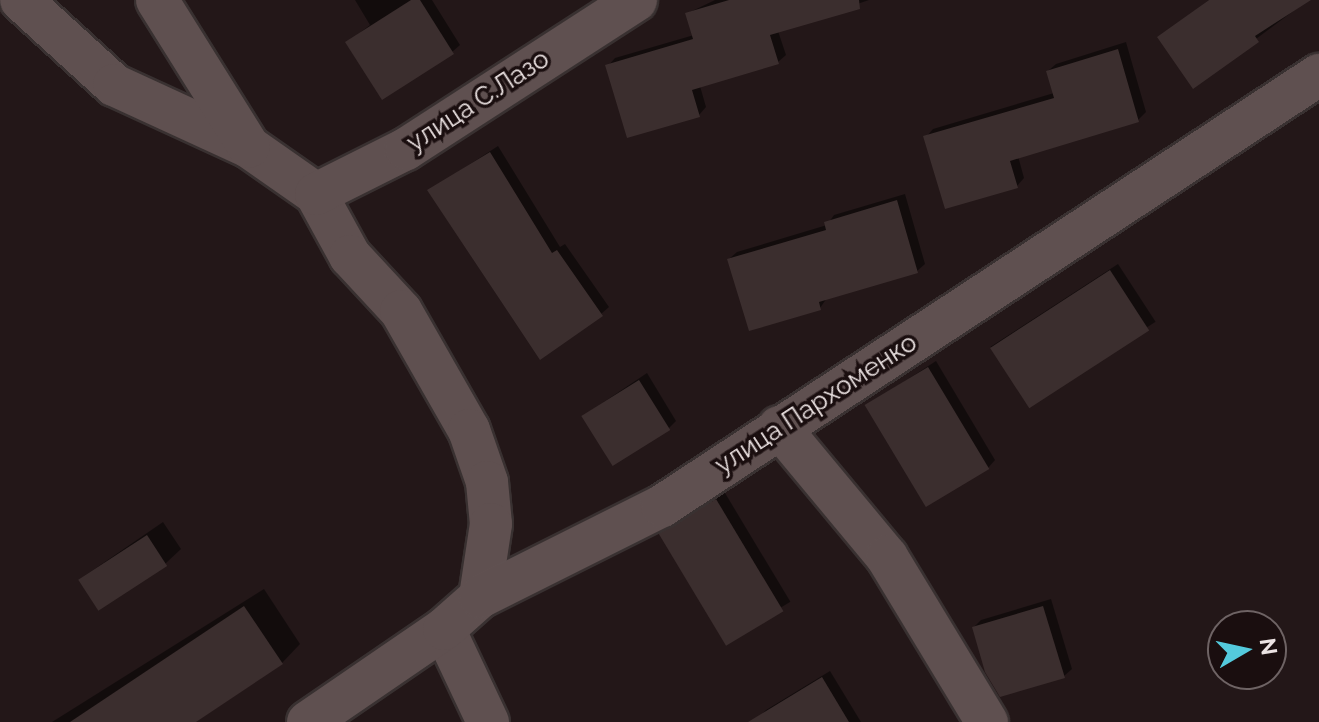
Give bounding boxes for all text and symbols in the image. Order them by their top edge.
street label: улица С.Лазо [401,43,555,159]
street label: улица Пархоменко [709,327,923,481]
north arrow [1207,610,1287,690]
text: N [1255,636,1283,657]

